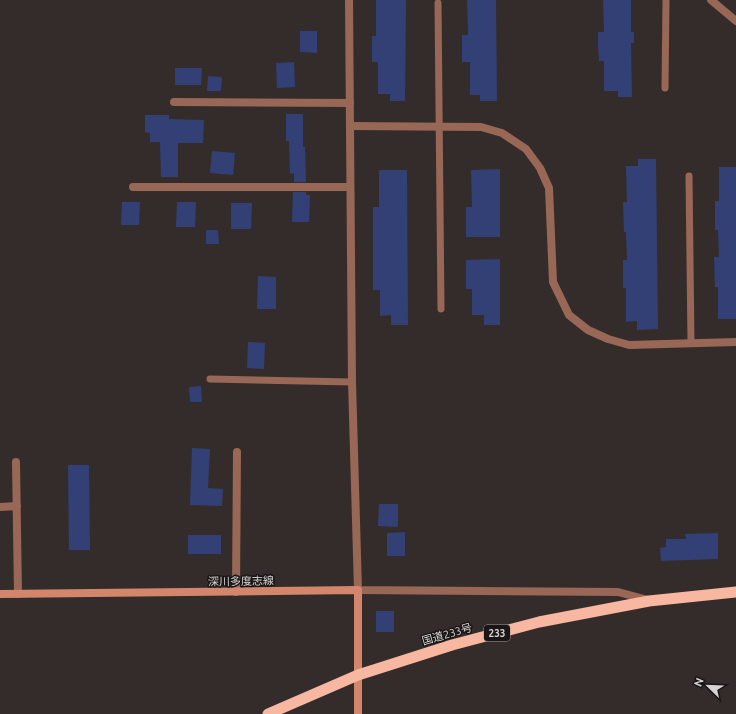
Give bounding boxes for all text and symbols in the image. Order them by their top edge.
street label: 深川多度志線 [208,574,274,588]
street label: 国道233号 [421,621,473,647]
road number: 233 [484,625,510,641]
north arrow [688,666,728,706]
text: N [692,676,706,688]

